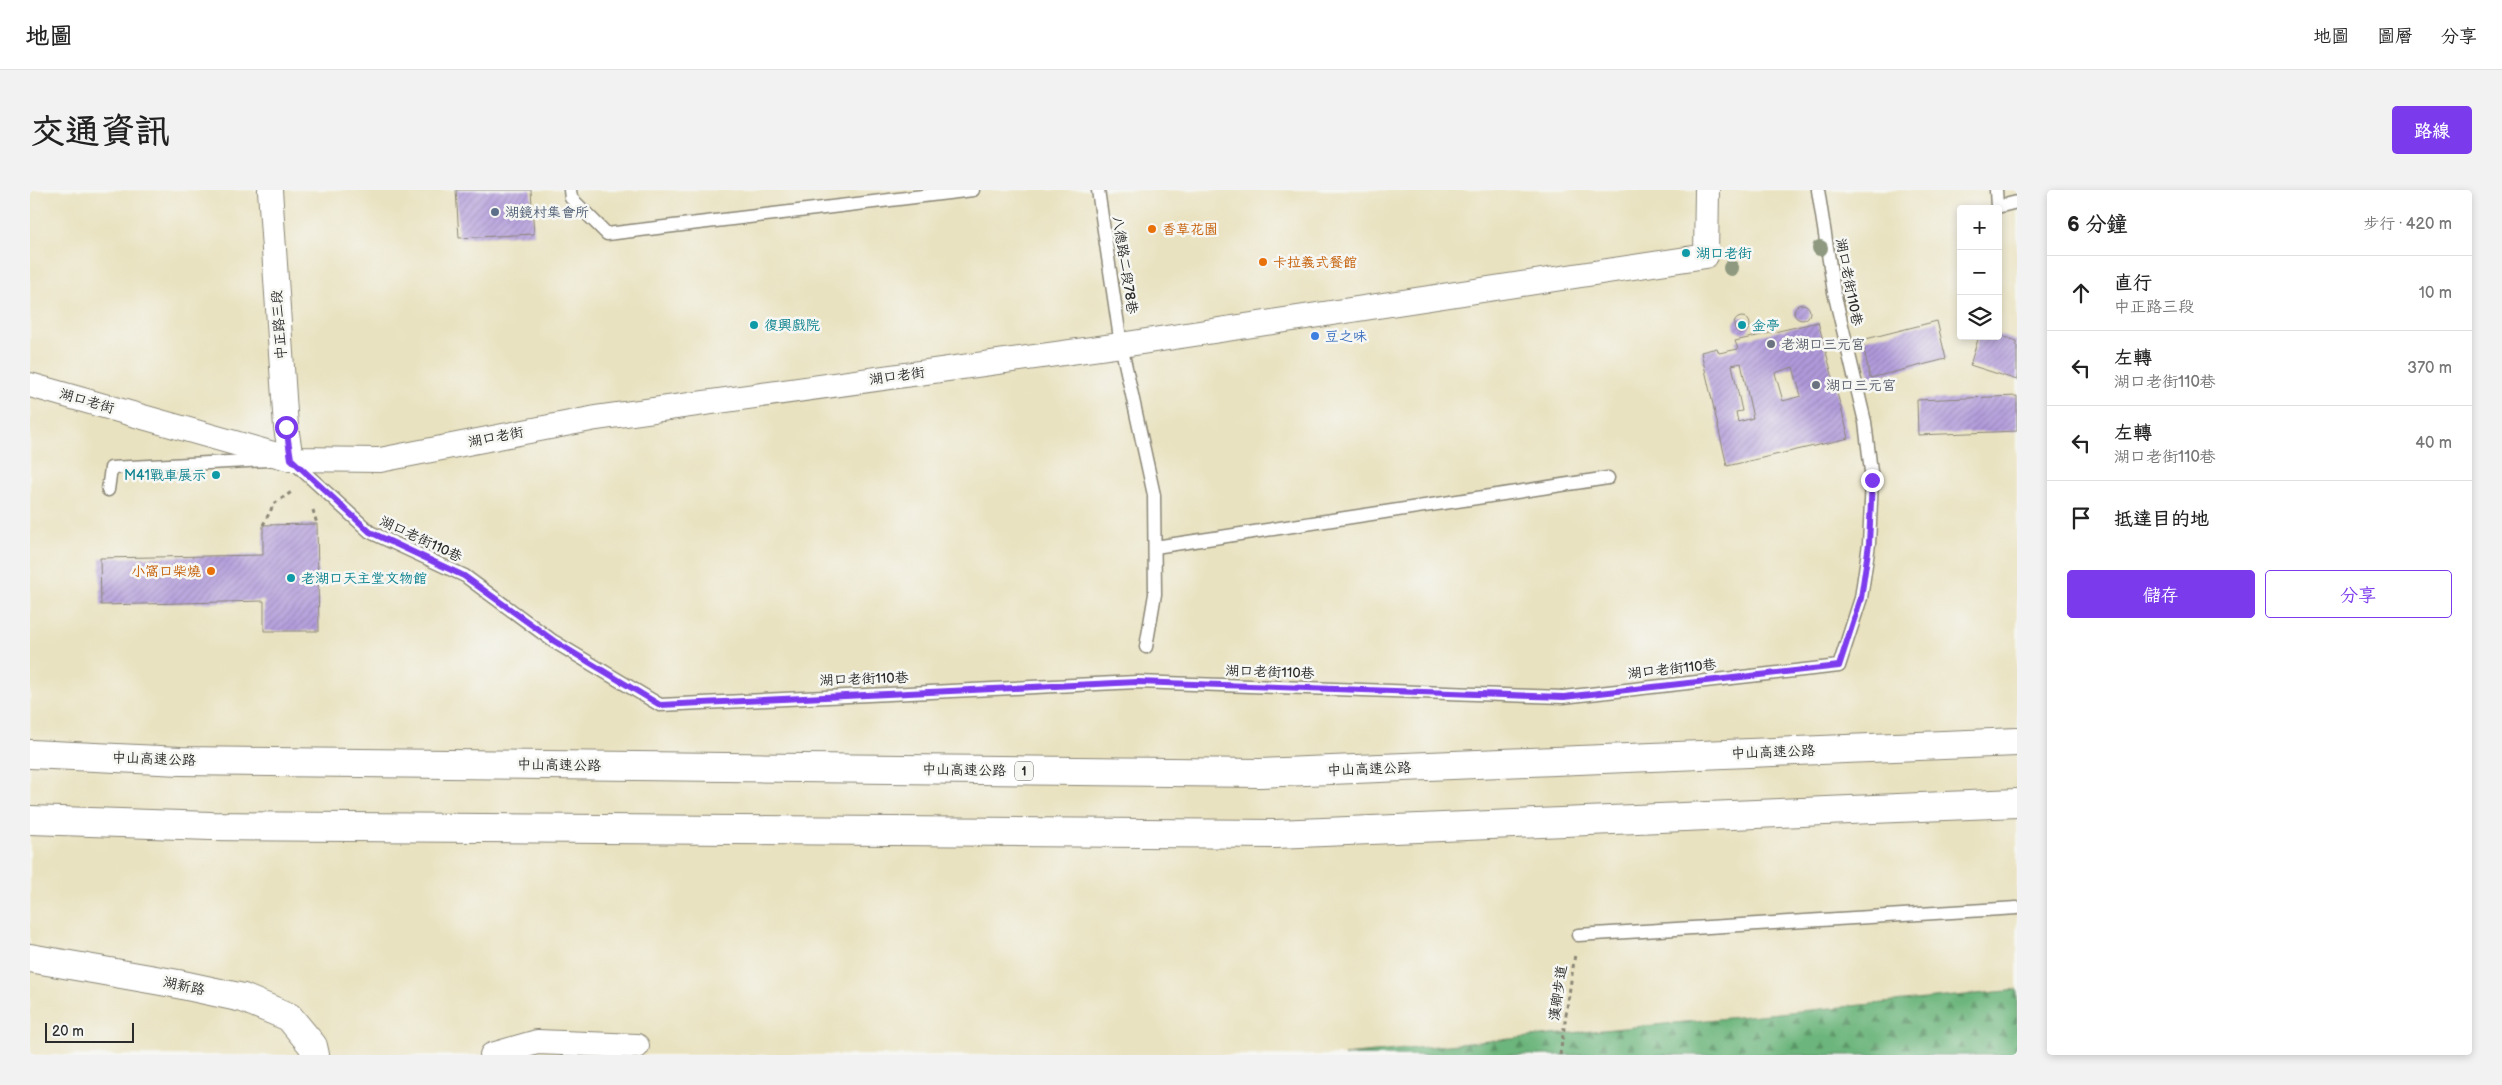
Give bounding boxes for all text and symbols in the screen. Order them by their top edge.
text: 地圖 [25,22,73,51]
text: 地圖 [2313,26,2349,47]
text: 圖層 [2377,26,2413,47]
text: 分享 [2441,26,2477,47]
button: 路線 [2392,106,2472,154]
text: 交通資訊 [30,111,170,154]
place label: 湖鏡村集會所 [505,204,589,221]
map controls [1957,205,2002,340]
button: + [1957,205,2002,250]
marker: 湖鏡村集會所 [489,206,501,218]
text: 6 分鐘 [2067,212,2127,237]
street label: 八德路二段78巷 [1109,215,1141,316]
text: 步行 · 420 m [2363,215,2452,234]
place label: 香草花園 [1162,221,1218,238]
marker: 香草花園 [1146,223,1158,235]
street label: 湖口老街110巷 [1832,237,1866,328]
place label: 湖口老街 [1696,245,1752,262]
marker: 湖口老街 [1680,247,1692,259]
button: − [1957,250,2002,295]
place label: 卡拉義式餐館 [1273,254,1357,271]
marker: 卡拉義式餐館 [1257,256,1269,268]
text: 直行 [2114,272,2152,295]
icon: ahead [2067,279,2095,307]
text: 10 m [2419,284,2452,303]
street label: 中正路三段 [268,289,290,361]
button: layers [1957,295,2002,340]
text: 中正路三段 [2114,298,2194,317]
place label: 復興戲院 [764,317,820,334]
place label: 金亭 [1752,317,1780,334]
marker: 復興戲院 [748,319,760,331]
marker: 金亭 [1736,319,1748,331]
place label: 豆之味 [1325,328,1367,345]
marker: 豆之味 [1309,330,1321,342]
place label: 老湖口三元宮 [1781,336,1865,353]
marker: 老湖口三元宮 [1765,338,1777,350]
text: 左轉 [2114,347,2152,370]
icon: left [2067,354,2095,382]
text: 370 m [2407,359,2452,378]
street label: 湖口老街 [868,364,926,388]
text: 湖口老街110巷 [2114,373,2216,392]
place label: 湖口三元宮 [1826,377,1896,394]
marker: 湖口三元宮 [1810,379,1822,391]
street label: 湖口老街 [58,385,116,417]
route start [275,416,298,439]
text: 左轉 [2114,422,2152,445]
street label: 湖口老街 [467,423,525,451]
icon: left [2067,429,2095,457]
text: 40 m [2415,434,2452,453]
text: 湖口老街110巷 [2114,448,2216,467]
place label: M41戰車展示 [124,467,206,484]
marker: M41戰車展示 [210,469,222,481]
route end [1861,469,1884,492]
icon: arrive [2067,504,2095,532]
text: 抵達目的地 [2114,508,2209,531]
street label: 湖口老街110巷 [377,512,466,566]
place label: 小窩口柴燒 [131,563,201,580]
marker: 小窩口柴燒 [205,565,217,577]
place label: 老湖口天主堂文物館 [301,570,427,587]
button: 儲存 [2067,570,2255,618]
button: 分享 [2265,570,2452,618]
marker: 老湖口天主堂文物館 [285,572,297,584]
street label: 湖口老街110巷 [1627,656,1718,682]
street label: 湖口老街110巷 [1225,662,1316,682]
street label: 湖口老街110巷 [819,669,910,689]
street label: 中山高速公路 [1731,742,1815,762]
street label: 中山高速公路 [112,749,196,769]
street label: 中山高速公路 [517,756,601,774]
street label: 中山高速公路 [1327,759,1411,779]
street label: 中山高速公路 [922,761,1006,779]
road number: 1 [1015,762,1033,780]
street label: 漢卿步道 [1546,964,1570,1022]
street label: 湖新路 [162,973,206,999]
scale bar [45,1020,134,1043]
text: 20 m [52,1023,84,1040]

